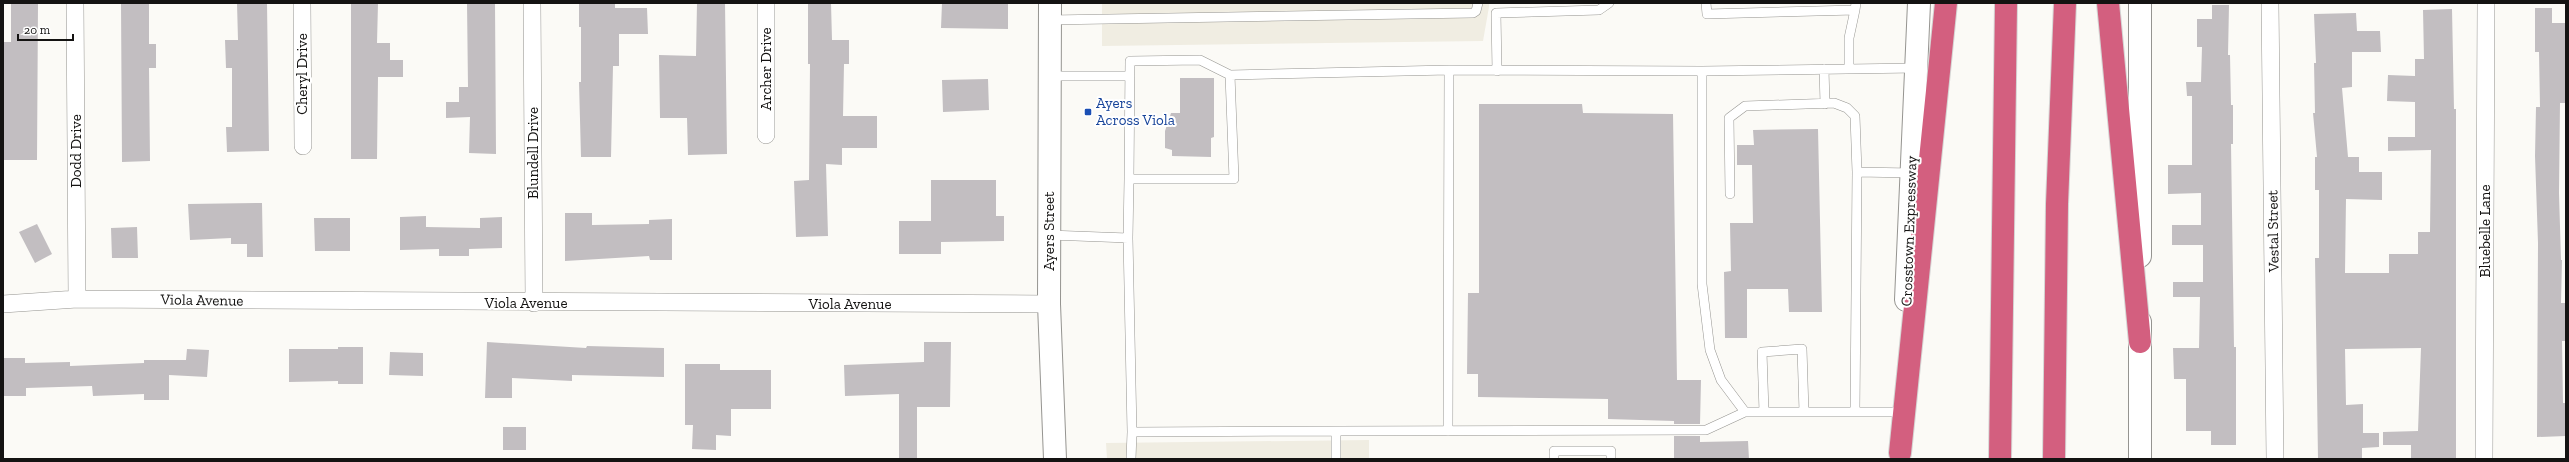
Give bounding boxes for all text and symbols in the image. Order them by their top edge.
scale bar [18,16,73,42]
text: 20 m [24,23,51,37]
street label: Archer Drive [757,27,775,111]
street label: Cheryl Drive [293,33,311,115]
place label: Ayers Across Viola [1096,94,1175,129]
street label: Blundell Drive [524,107,542,199]
marker: Ayers Across Viola [1083,107,1093,117]
street label: Dodd Drive [67,114,85,188]
street label: Crosstown Expressway [1897,155,1921,307]
street label: Bluebelle Lane [2476,185,2494,278]
street label: Vestal Street [2263,189,2283,273]
street label: Ayers Street [1040,191,1058,271]
street label: Viola Avenue [159,290,244,310]
street label: Viola Avenue [483,294,568,312]
street label: Viola Avenue [807,295,892,313]

